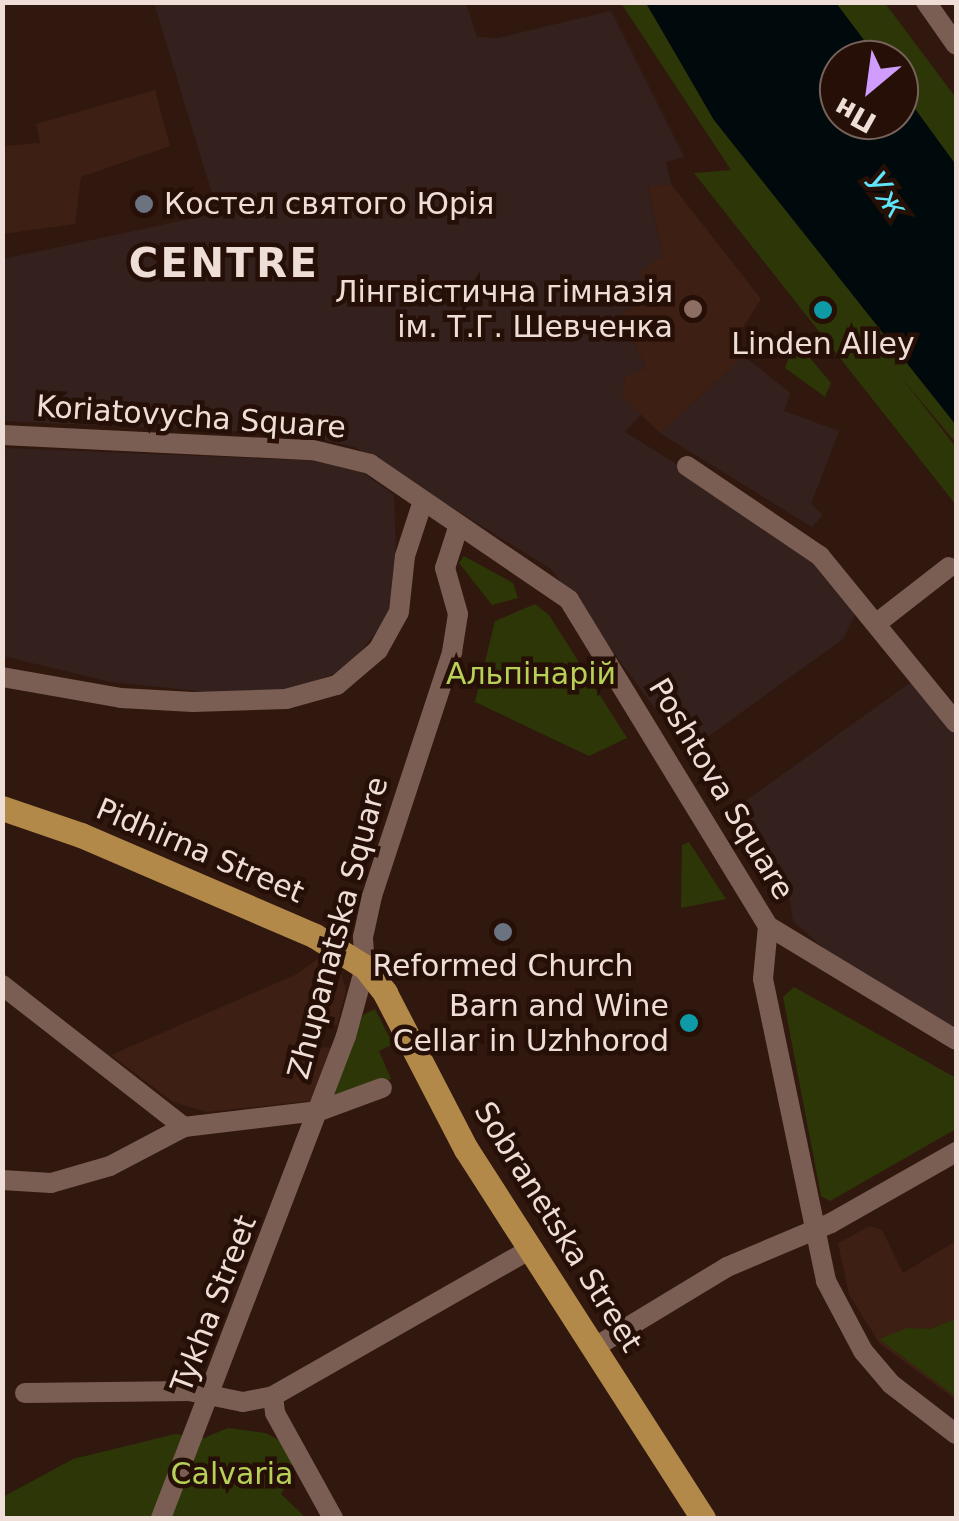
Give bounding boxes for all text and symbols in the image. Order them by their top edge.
north arrow [819,40,919,140]
text: Пн [828,90,882,140]
water label: Уж [856,164,916,226]
place label: Костел святого Юрія [164,186,494,222]
marker: Костел святого Юрія [133,193,155,215]
district label: CENTRE [129,239,319,287]
place label: Лінгвістична гімназія ім. Т.Г. Шевченка [335,274,673,344]
marker: Лінгвістична гімназія ім. Т.Г. Шевченка [682,298,704,320]
marker: Linden Alley [812,299,834,321]
place label: Linden Alley [731,326,915,362]
street label: Koriatovycha Square [35,388,347,446]
park label: Альпінарій [446,656,616,692]
street label: Poshtova Square [641,672,801,906]
street label: Zhupanatska Square [280,773,396,1083]
street label: Pidhirna Street [91,791,309,911]
marker: Reformed Church [492,921,514,943]
place label: Reformed Church [372,948,634,984]
place label: Barn and Wine Cellar in Uzhhorod [393,988,669,1058]
marker: Barn and Wine Cellar in Uzhhorod [678,1012,700,1034]
street label: Sobranetska Street [466,1095,650,1359]
street label: Tykha Street [164,1210,264,1398]
park label: Calvaria [171,1456,293,1492]

